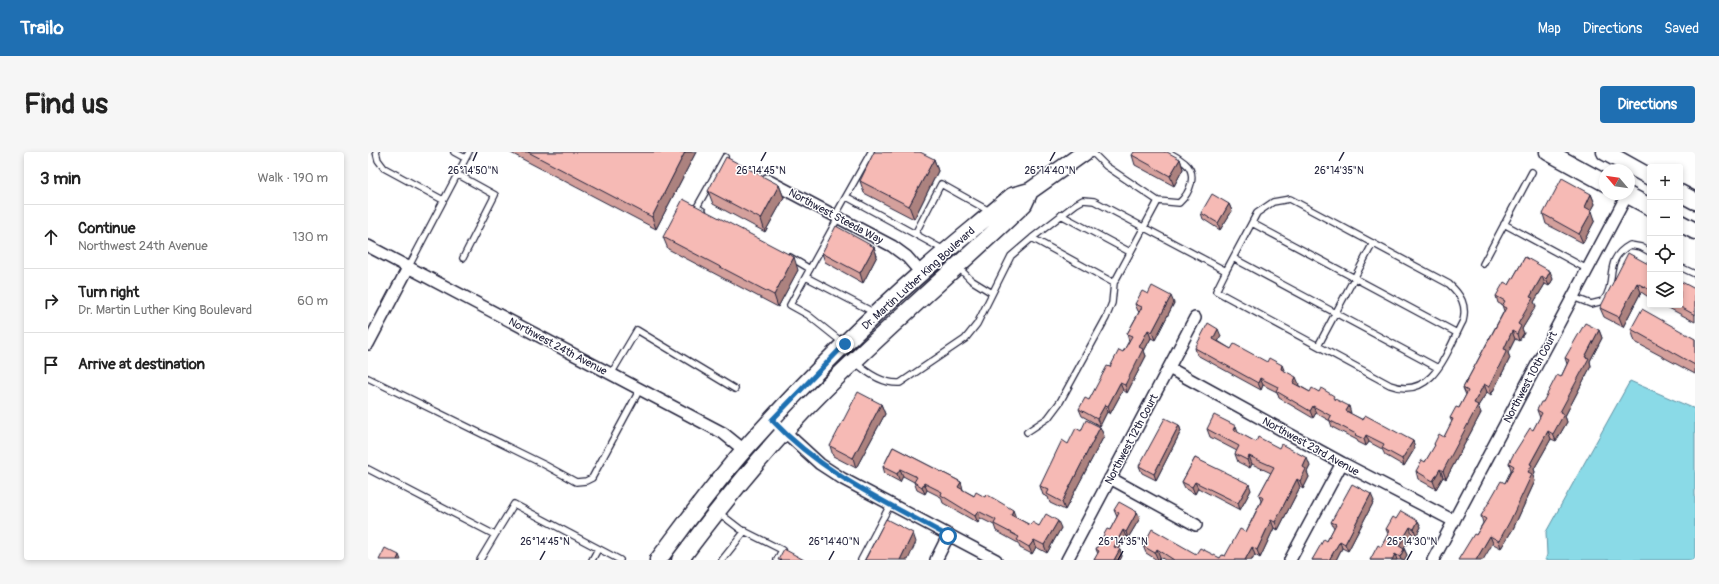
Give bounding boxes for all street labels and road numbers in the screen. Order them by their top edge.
street label: Northwest Steeda Way [786,186,886,247]
street label: Dr. Martin Luther King Boulevard [859,224,977,333]
street label: Northwest 24th Avenue [506,315,610,378]
street label: Northwest 10th Court [1501,329,1560,425]
street label: Northwest 12th Court [1102,391,1161,487]
street label: Northwest 23rd Avenue [1260,414,1362,479]

